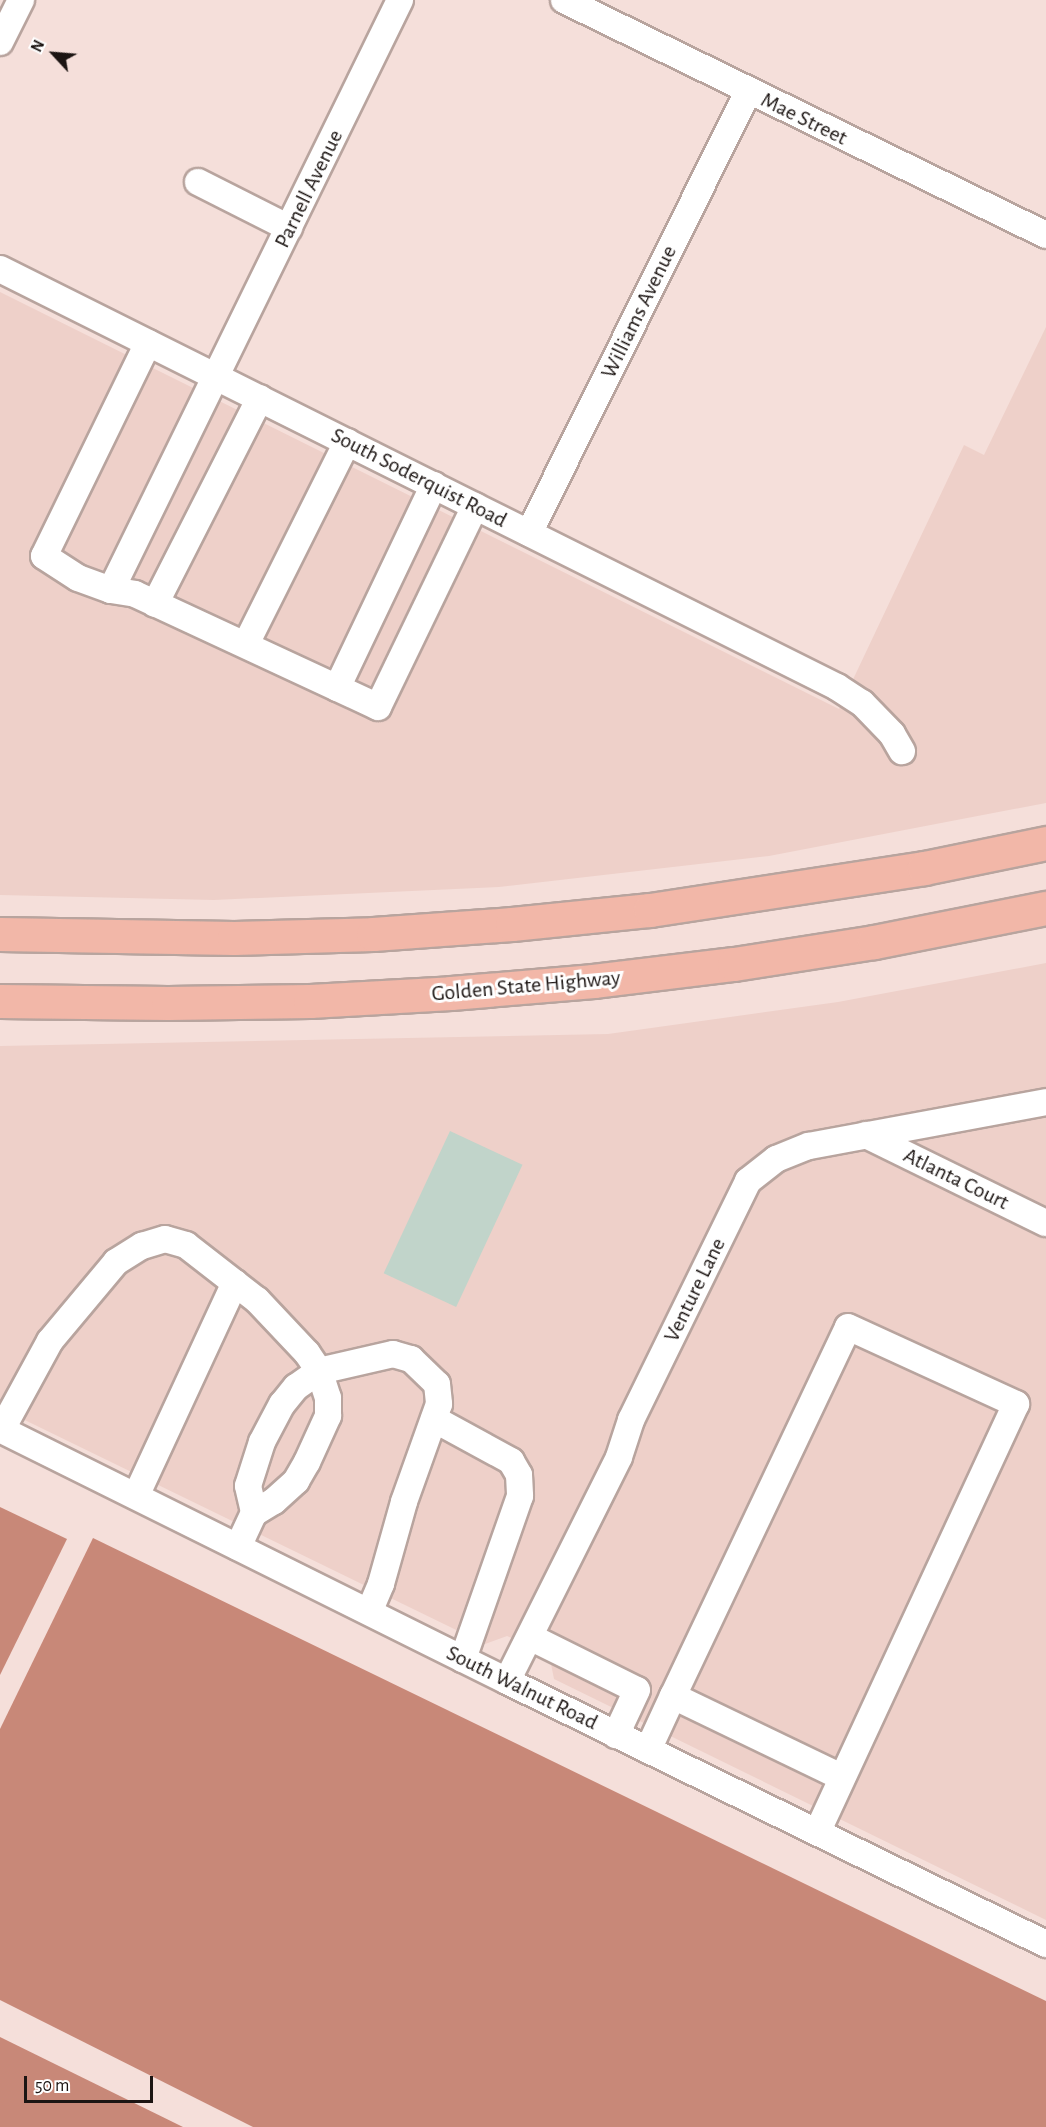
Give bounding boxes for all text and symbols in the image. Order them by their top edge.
north arrow [24,24,84,84]
text: N [28,38,47,55]
street label: Mae Street [756,87,852,151]
street label: Parnell Avenue [269,126,349,252]
street label: Williams Avenue [595,241,683,383]
street label: South Soderquist Road [327,422,511,534]
street label: Golden State Highway [431,965,621,1007]
street label: Atlanta Court [899,1142,1013,1216]
street label: Venture Lane [658,1234,732,1346]
street label: South Walnut Road [442,1640,602,1736]
scale bar [27,2064,156,2102]
text: 50 m [35,2077,69,2095]

